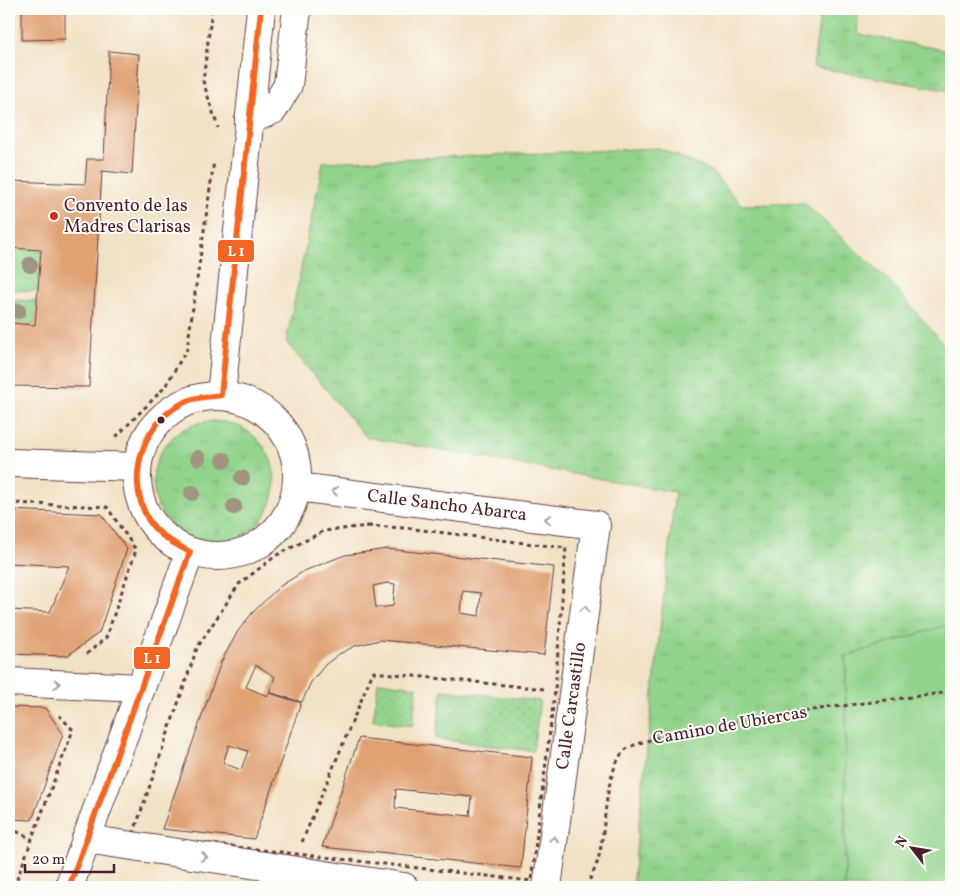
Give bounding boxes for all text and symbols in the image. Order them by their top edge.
place label: Convento de las Madres Clarisas [64,194,191,240]
marker: Convento de las Madres Clarisas [48,210,60,222]
line badge: L 1 [217,239,255,263]
text: L 1 [228,243,244,262]
unlabelled marker [156,415,166,425]
street label: Calle Sancho Abarca [366,484,528,528]
one-way arrow [330,487,339,497]
one-way arrow [544,514,552,525]
one-way arrow [579,604,590,612]
street label: Calle Carcastillo [551,641,593,771]
line badge: L 1 [133,646,171,670]
text: L 1 [144,650,160,669]
one-way arrow [54,679,62,690]
street label: Camino de Ubiercas [651,700,809,752]
north arrow [888,824,938,874]
text: N [891,833,913,851]
one-way arrow [548,835,559,843]
scale bar [25,841,114,873]
text: 20 m [32,850,65,871]
one-way arrow [200,851,208,862]

